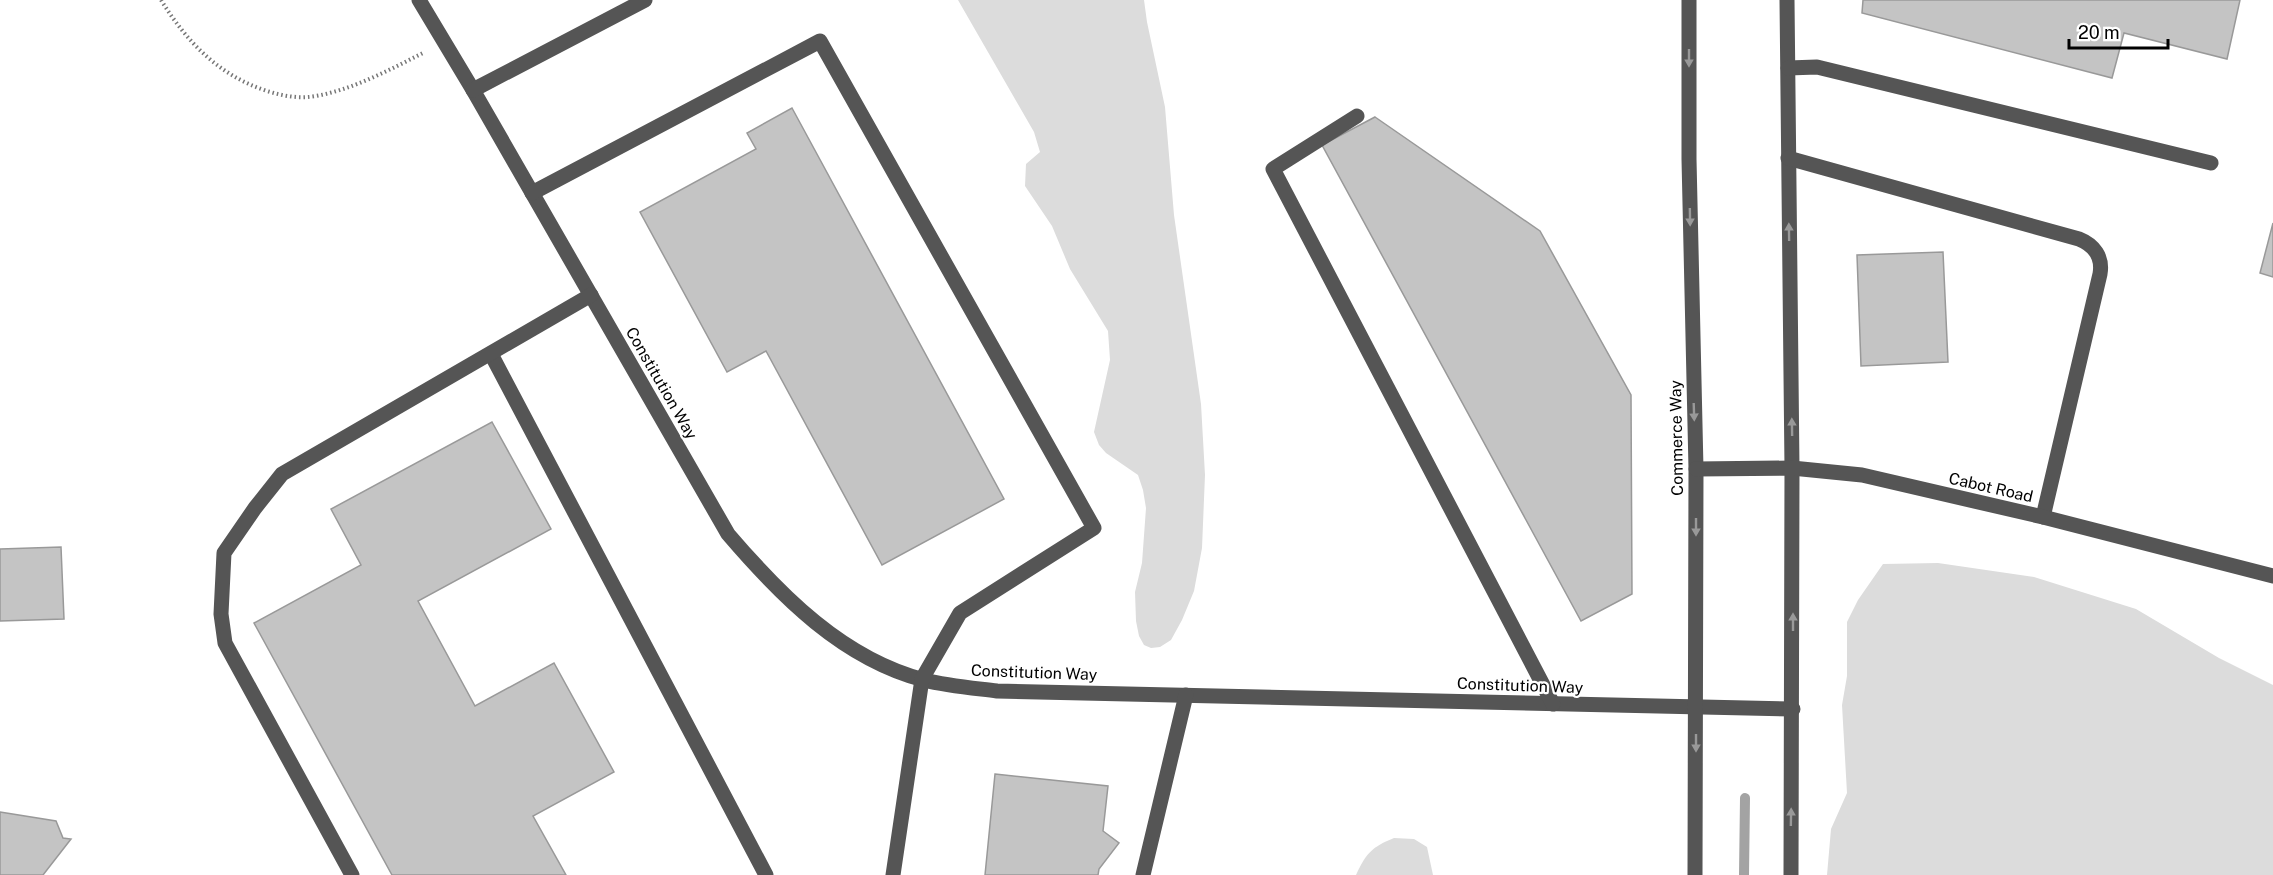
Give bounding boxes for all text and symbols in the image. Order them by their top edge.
scale bar [2069,12,2168,50]
text: 20 m [2078,22,2120,43]
one-way arrow [1684,49,1694,68]
one-way arrow [1685,208,1695,227]
one-way arrow [1784,222,1794,241]
street label: Constitution Way [622,324,702,443]
street label: Commerce Way [1666,380,1687,496]
one-way arrow [1689,403,1699,422]
one-way arrow [1787,417,1797,436]
street label: Cabot Road [1947,469,2035,506]
one-way arrow [1691,518,1701,537]
one-way arrow [1788,612,1798,631]
street label: Constitution Way [970,661,1098,684]
street label: Constitution Way [1456,674,1584,697]
one-way arrow [1691,734,1701,753]
one-way arrow [1787,807,1796,826]

